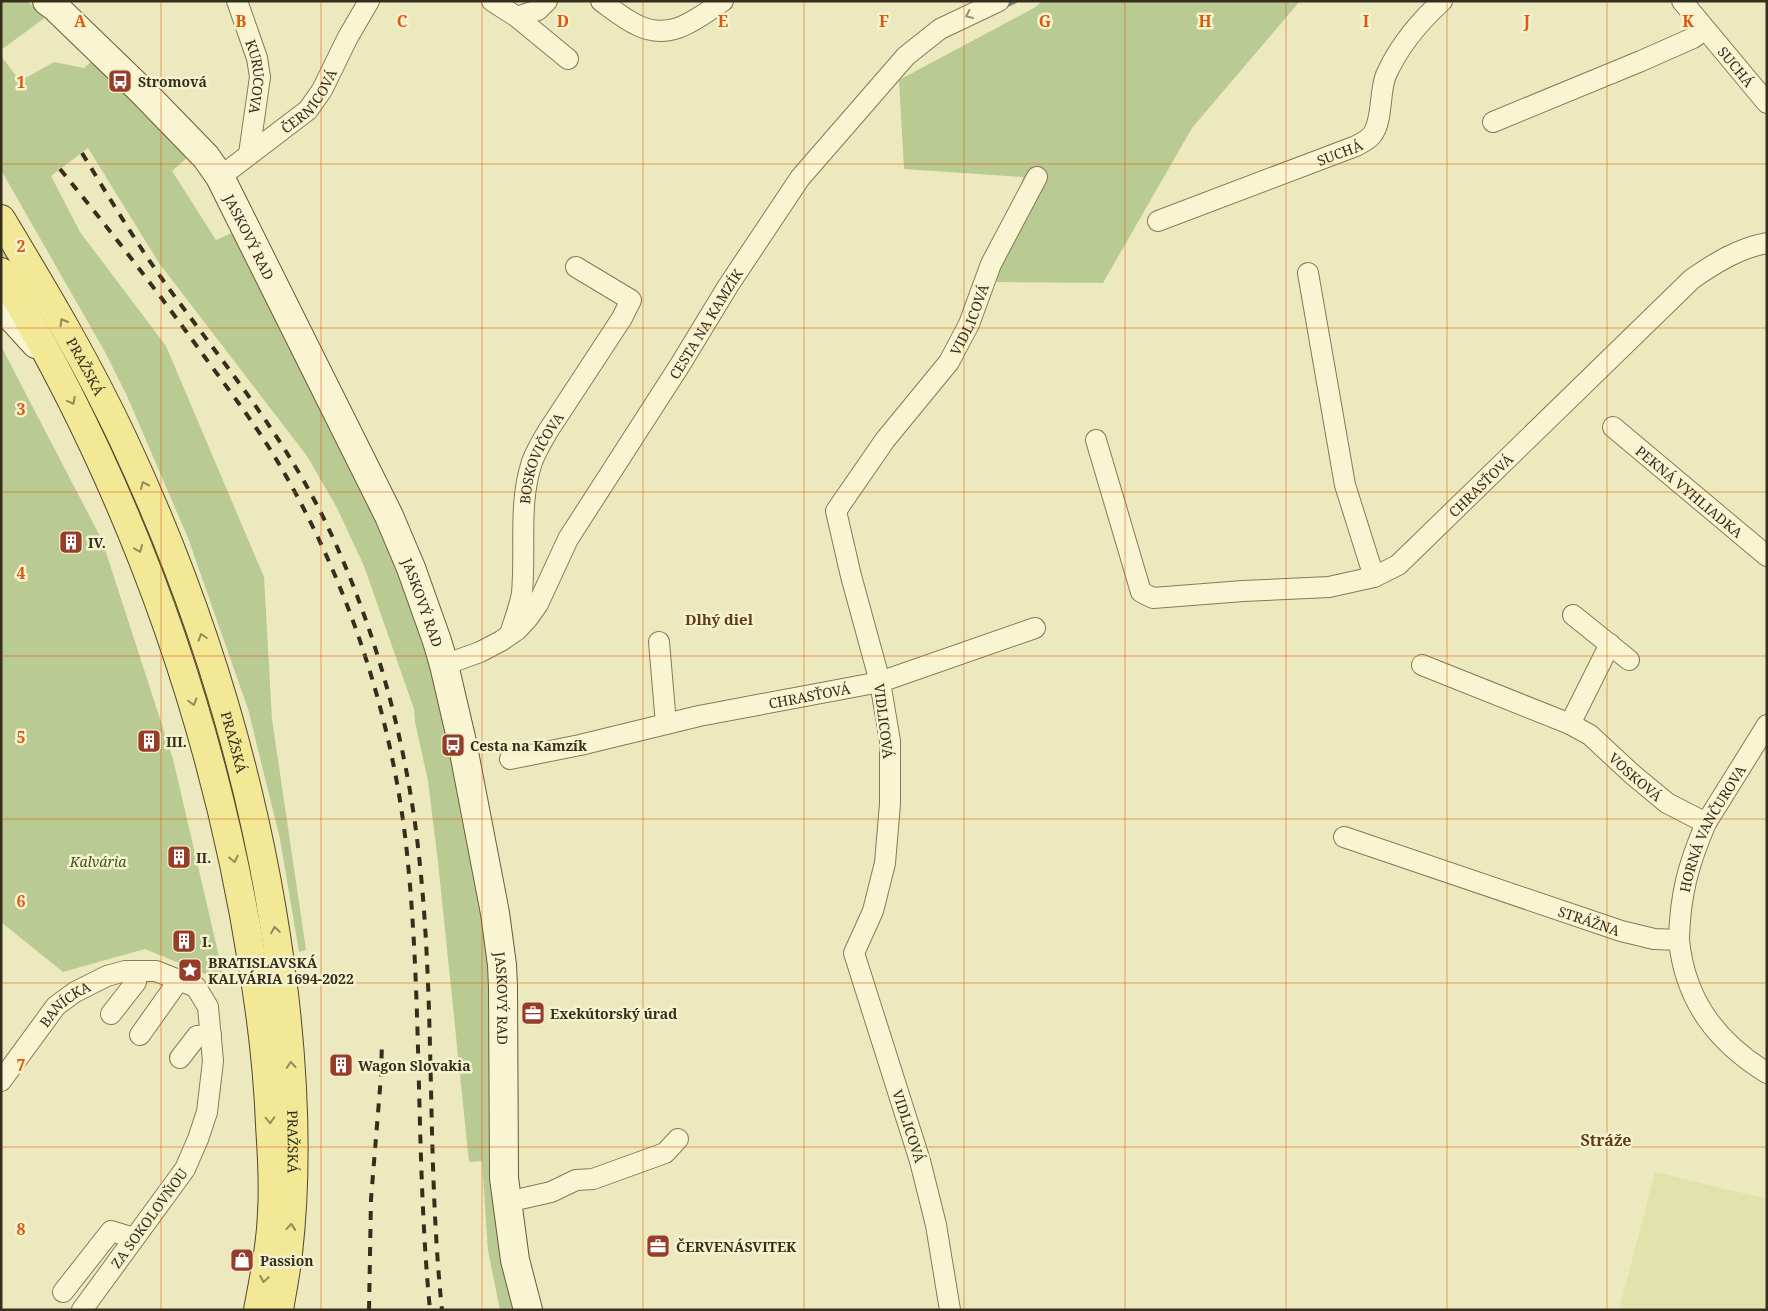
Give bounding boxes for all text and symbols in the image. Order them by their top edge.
one-way arrow [966,9,975,19]
text: A [74,10,87,32]
text: B [236,10,247,32]
text: C [397,10,408,32]
text: D [557,10,569,32]
text: E [718,10,728,32]
text: F [879,10,889,32]
text: G [1039,10,1051,32]
text: H [1198,10,1212,32]
text: I [1363,10,1369,32]
text: J [1523,10,1531,32]
text: K [1682,10,1694,32]
street label: KURUCOVA [242,37,269,115]
street label: SUCHÁ [1714,42,1759,91]
street label: ČERNICOVÁ [277,65,341,137]
bus stop icon: Stromová [107,68,133,94]
text: 1 [16,71,26,93]
place label: Stromová [138,72,207,91]
street label: SUCHÁ [1314,135,1366,170]
street label: JASKOVÝ RAD [220,190,279,283]
text: 2 [16,235,26,257]
street label: CESTA NA KAMZÍK [664,265,747,382]
street label: VIDLICOVÁ [945,281,992,358]
one-way arrow [59,319,69,328]
street label: PRAŽSKÁ [63,334,109,398]
one-way arrow [66,396,76,405]
text: 3 [16,398,26,420]
street label: BOSKOVIČOVA [515,408,567,505]
street label: PEKNÁ VYHLIADKA [1632,441,1747,542]
street label: CHRASŤOVÁ [1444,449,1517,521]
one-way arrow [140,481,150,490]
building icon: IV. [58,529,84,555]
place label: IV. [88,533,106,552]
one-way arrow [133,544,144,553]
street label: JASKOVÝ RAD [398,554,448,649]
text: 4 [16,562,26,584]
district label: Dlhý diel [685,609,754,629]
one-way arrow [198,633,208,641]
street label: CHRASŤOVÁ [767,678,852,712]
street label: VIDLICOVÁ [870,682,898,760]
one-way arrow [188,697,198,705]
street label: PRAŽSKÁ [217,709,252,775]
text: 5 [16,726,26,748]
building icon: III. [136,728,162,754]
place label: III. [166,732,187,751]
bus stop icon: Cesta na Kamzík [440,732,466,758]
place label: Cesta na Kamzík [470,736,587,755]
street label: VOSKOVÁ [1605,748,1667,805]
street label: HORNÁ VANČUROVA [1674,761,1749,894]
building icon: II. [166,844,192,870]
place label: II. [196,848,211,867]
park label: Kalvária [69,852,127,871]
one-way arrow [228,855,239,864]
text: 6 [16,890,26,912]
street label: STRÁŽNA [1556,901,1623,940]
one-way arrow [271,925,281,934]
building icon: I. [171,928,197,954]
place label: I. [202,932,212,951]
street label: JASKOVÝ RAD [491,950,513,1045]
place label: BRATISLAVSKÁ KALVÁRIA 1694-2022 [208,953,354,988]
place icon: BRATISLAVSKÁ KALVÁRIA 1694-2022 [177,957,203,983]
street label: BANÍCKA [34,976,94,1031]
office icon: Exekútorský úrad [520,1000,546,1026]
place label: Exekútorský úrad [550,1004,677,1023]
building icon: Wagon Slovakia [328,1052,354,1078]
text: 7 [16,1054,26,1076]
place label: Wagon Slovakia [358,1056,471,1075]
one-way arrow [285,1060,296,1068]
street label: VIDLICOVÁ [888,1087,930,1165]
street label: PRAŽSKÁ [284,1110,303,1173]
one-way arrow [265,1116,276,1124]
district label: Stráže [1580,1129,1632,1151]
street label: ZA SOKOLOVŇOU [106,1164,192,1272]
text: 8 [16,1218,26,1240]
one-way arrow [285,1223,296,1231]
office icon: ČERVENÁSVITEK [645,1233,671,1259]
place label: ČERVENÁSVITEK [676,1237,797,1256]
shop icon: Passion [229,1247,255,1273]
place label: Passion [260,1251,314,1270]
one-way arrow [259,1275,269,1284]

